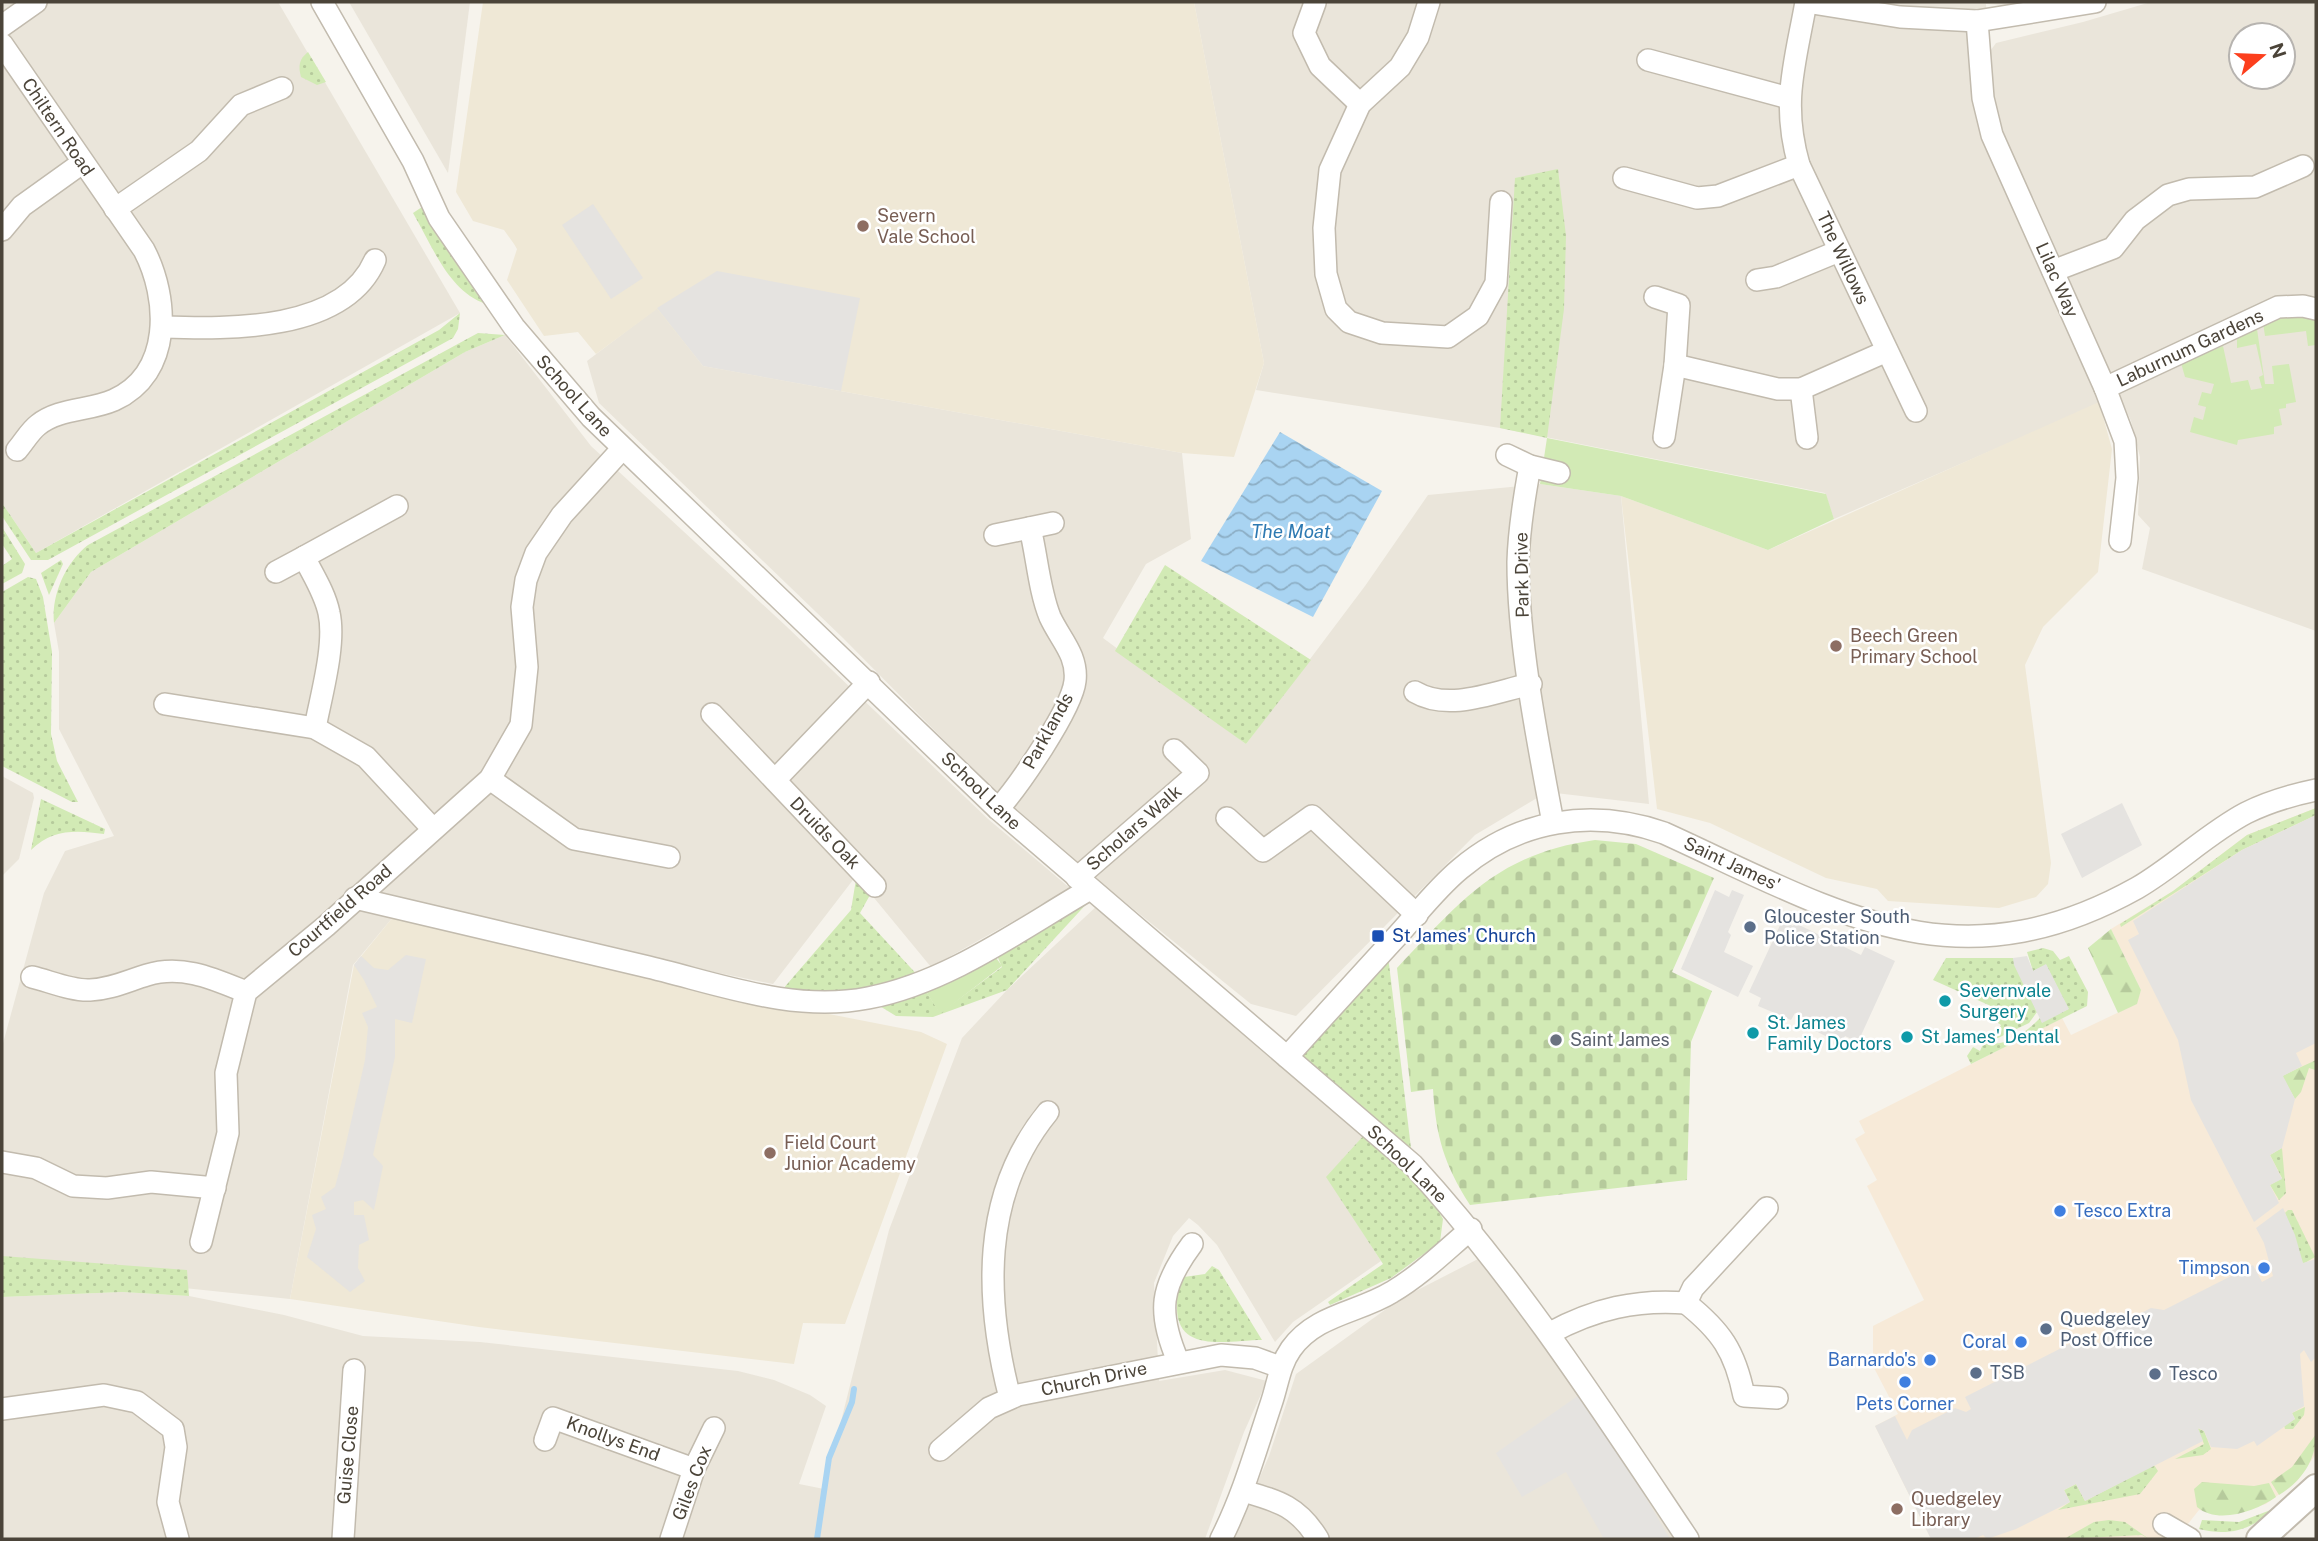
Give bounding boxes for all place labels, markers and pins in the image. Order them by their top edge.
place label: Severn Vale School [877,205,976,247]
marker: Severn Vale School [855,218,871,234]
place label: Beech Green Primary School [1850,625,1978,667]
marker: Beech Green Primary School [1828,638,1844,654]
place label: Gloucester South Police Station [1764,906,1910,948]
marker: Gloucester South Police Station [1742,919,1758,935]
place label: St James' Church [1392,925,1536,946]
marker: St James' Church [1370,928,1386,944]
place label: Severnvale Surgery [1959,980,2051,1022]
marker: Severnvale Surgery [1937,993,1953,1009]
place label: St. James Family Doctors [1767,1012,1892,1054]
marker: St. James Family Doctors [1745,1025,1761,1041]
place label: St James' Dental [1921,1026,2060,1047]
place label: Saint James [1570,1029,1670,1050]
marker: St James' Dental [1899,1029,1915,1045]
marker: Saint James [1548,1032,1564,1048]
place label: Field Court Junior Academy [784,1132,916,1174]
marker: Field Court Junior Academy [762,1145,778,1161]
place label: Tesco Extra [2074,1200,2171,1221]
marker: Tesco Extra [2052,1203,2068,1219]
place label: Timpson [2179,1257,2250,1278]
marker: Timpson [2256,1260,2272,1276]
place label: Quedgeley Post Office [2060,1308,2153,1350]
marker: Quedgeley Post Office [2038,1321,2054,1337]
place label: Coral [1962,1331,2007,1352]
marker: Coral [2013,1334,2029,1350]
place label: Barnardo's [1828,1349,1916,1370]
marker: Barnardo's [1922,1352,1938,1368]
place label: TSB [1990,1362,2025,1383]
place label: Tesco [2169,1363,2218,1384]
marker: TSB [1968,1365,1984,1381]
marker: Tesco [2147,1366,2163,1382]
marker: Pets Corner [1897,1374,1913,1390]
place label: Pets Corner [1856,1393,1954,1414]
place label: Quedgeley Library [1911,1488,2002,1530]
marker: Quedgeley Library [1889,1501,1905,1517]

